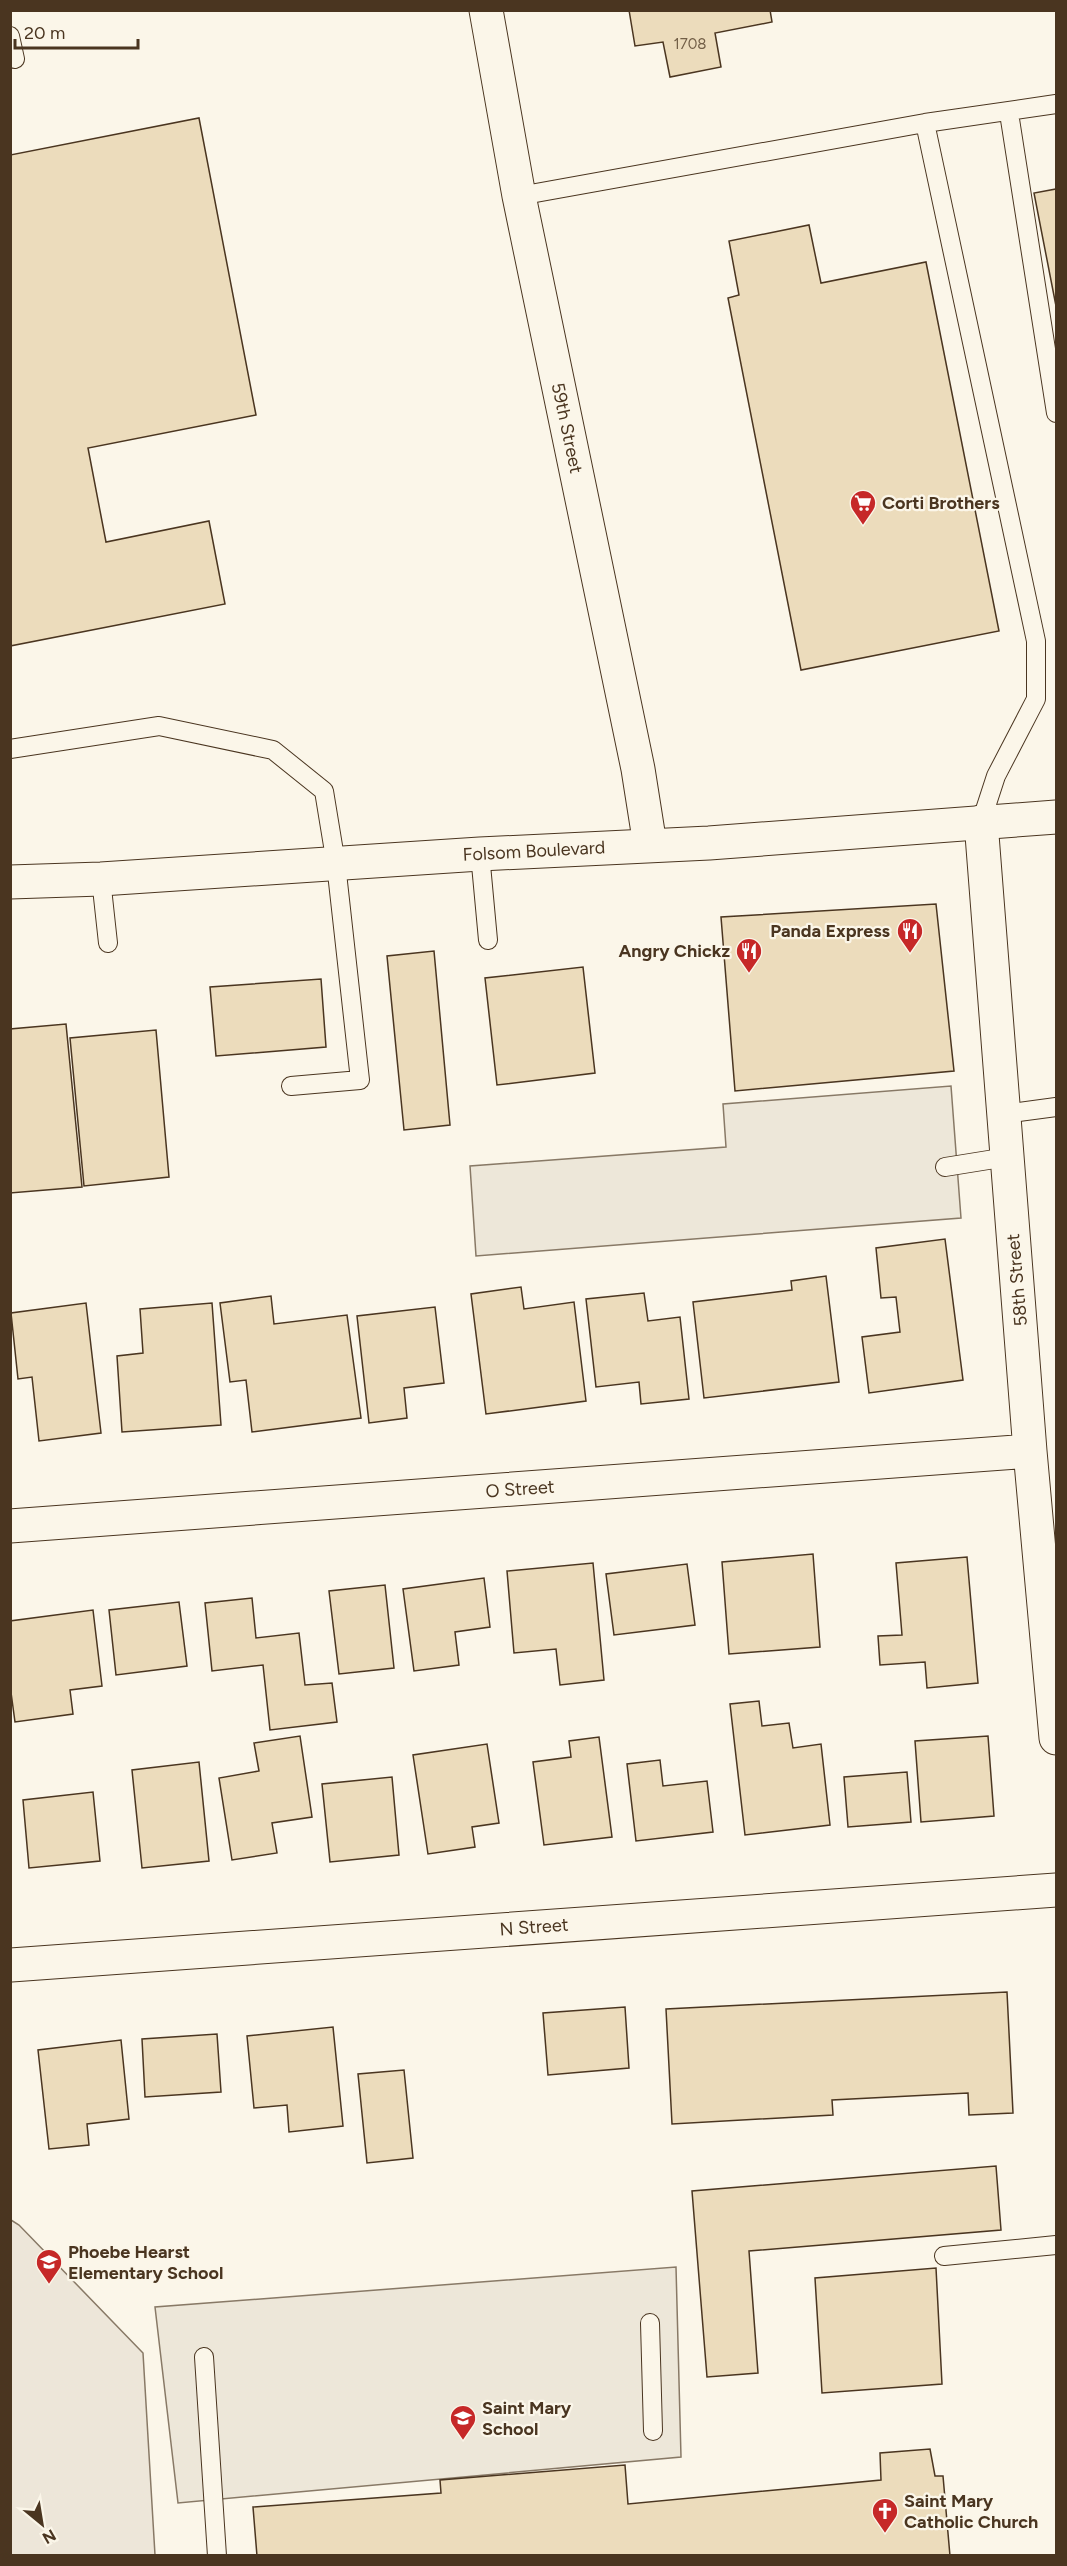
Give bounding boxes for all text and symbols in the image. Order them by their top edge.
scale bar [15,12,138,50]
text: 20 m [24,22,65,44]
house number: 1708 [673,35,707,53]
street label: 59th Street [547,381,587,476]
supermarket icon: Corti Brothers [848,488,878,526]
place label: Corti Brothers [882,492,1000,514]
street label: Folsom Boulevard [462,836,606,866]
restaurant icon: Panda Express [895,916,925,954]
place label: Panda Express [770,920,891,942]
restaurant icon: Angry Chickz [734,936,764,974]
place label: Angry Chickz [619,940,730,962]
street label: 58th Street [1002,1232,1032,1327]
street label: O Street [485,1476,555,1502]
street label: N Street [499,1914,569,1940]
place label: Phoebe Hearst Elementary School [68,2241,223,2284]
school or university icon: Phoebe Hearst Elementary School [34,2247,64,2285]
place label: Saint Mary School [482,2397,572,2440]
school or university icon: Saint Mary School [448,2403,478,2441]
place label: Saint Mary Catholic Church [904,2490,1038,2533]
north arrow [12,2494,72,2554]
church icon: Saint Mary Catholic Church [870,2496,900,2534]
text: N [39,2525,59,2548]

